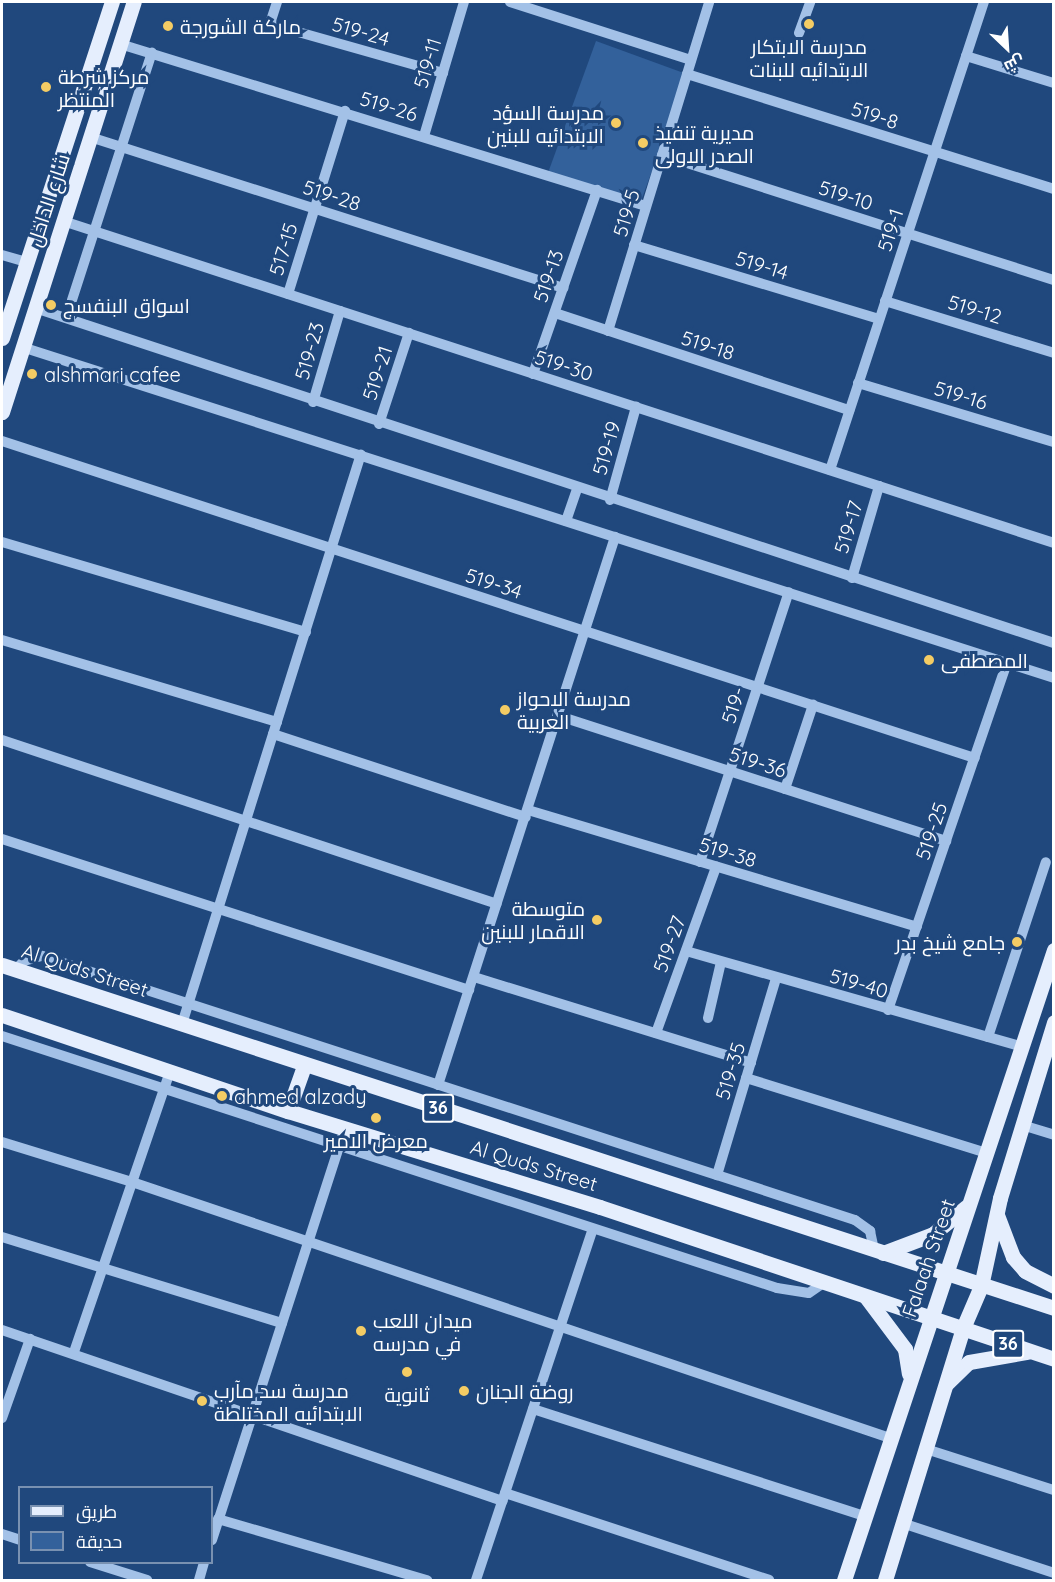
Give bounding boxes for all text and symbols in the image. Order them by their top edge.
street label: 519-24 [330,11,392,51]
place label: ماركة الشورجة [180,14,301,38]
marker: مدرسة الابتكار الابتدائيه للبنات [802,17,816,31]
north arrow [977,18,1037,78]
marker: ماركة الشورجة [161,19,175,33]
place label: مدرسة الابتكار الابتدائيه للبنات [750,34,868,81]
street label: 519-11 [408,35,446,91]
text: ش [1001,51,1028,78]
place label: مركز شرطة المنتظر [58,64,149,111]
marker: مركز شرطة المنتظر [39,80,53,94]
street label: 519-26 [357,86,421,126]
street label: 519-8 [848,96,902,134]
place label: مدرسة السؤد الابتدائيه للبنين [487,100,604,147]
marker: مدرسة السؤد الابتدائيه للبنين [609,116,623,130]
place label: مديرية تنفيذ الصدر الاولى [655,120,754,167]
marker: مديرية تنفيذ الصدر الاولى [636,136,650,150]
street label: شارع الداخل [22,151,74,249]
street label: 519-28 [300,174,364,216]
street label: 519-10 [816,175,876,215]
street label: 519-5 [607,186,645,240]
street label: 519-1 [872,206,908,254]
street label: 517-15 [264,220,302,278]
street label: 519-13 [528,246,568,306]
street label: 519-14 [733,246,791,284]
street label: 519-12 [945,290,1005,328]
place label: اسواق البنفسج [63,293,190,317]
marker: اسواق البنفسج [44,298,58,312]
street label: 519-23 [289,319,329,383]
street label: 519-18 [678,325,738,365]
street label: 519-21 [357,343,397,403]
street label: 519-30 [532,344,596,386]
place label: alshmari cafee [44,362,181,386]
marker: alshmari cafee [25,367,39,381]
street label: 519-16 [931,376,991,414]
street label: 519-19 [587,418,625,478]
street label: 519-17 [829,498,867,556]
street label: 519-34 [463,563,525,603]
place label: المصطفى [941,648,1028,672]
marker: المصطفى [922,653,936,667]
street label: 519- [716,684,750,726]
place label: مدرسة الاحواز العربية [517,686,631,733]
marker: مدرسة الاحواز العربية [498,703,512,717]
street label: 519-36 [726,742,790,782]
street label: 519-25 [910,799,952,863]
street label: 519-38 [697,832,759,872]
place label: متوسطة الاقمار للبنين [481,897,585,944]
marker: متوسطة الاقمار للبنين [590,913,604,927]
street label: 519-27 [648,913,690,975]
place label: جامع شيخ بدر [895,930,1005,954]
marker: جامع شيخ بدر [1010,935,1024,949]
street label: Al Quds Street [19,938,151,1002]
street label: 519-40 [827,963,891,1003]
street label: 519-35 [710,1039,750,1103]
place label: ahmed alzady [234,1084,366,1108]
marker: ahmed alzady [215,1089,229,1103]
road number: 36 [422,1093,454,1123]
marker: معرض الامير [369,1111,383,1125]
place label: معرض الامير [324,1128,428,1152]
street label: Al Quds Street [468,1134,600,1196]
street label: Falaah Street [897,1196,959,1320]
place label: ميدان اللعب في مدرسه [373,1308,473,1355]
marker: ميدان اللعب في مدرسه [354,1324,368,1338]
road number: 36 [992,1329,1024,1359]
marker: ثانوية [400,1365,414,1379]
place label: مدرسة سد مآرب الابتدائيه المختلطة [214,1378,363,1425]
place label: روضة الجنان [476,1379,574,1403]
place label: ثانوية [384,1382,430,1406]
marker: روضة الجنان [457,1384,471,1398]
marker: مدرسة سد مآرب الابتدائيه المختلطة [195,1394,209,1408]
legend [18,1486,213,1564]
text: طريق [76,1500,117,1523]
text: حديقة [76,1530,122,1553]

